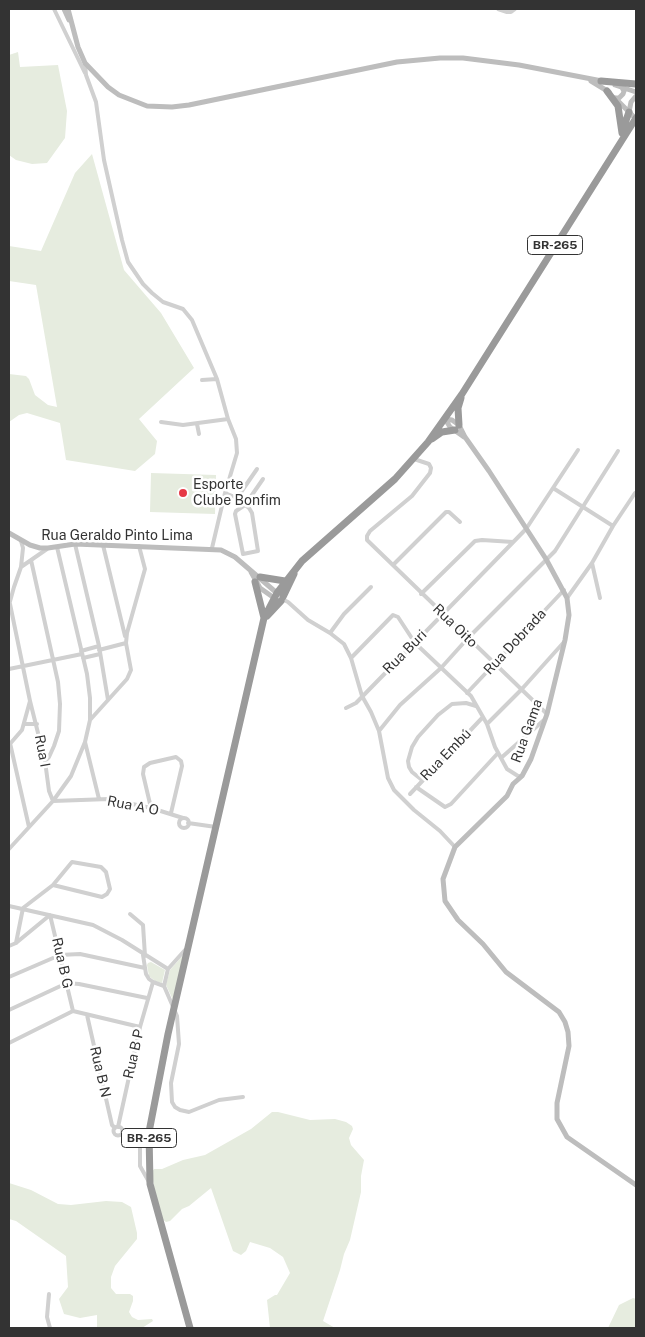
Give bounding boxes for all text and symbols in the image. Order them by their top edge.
road number: BR-265 [528,236,582,254]
place label: Esporte Clube Bonfim [193,477,281,510]
marker: Esporte Clube Bonfim [177,487,189,499]
street label: Rua Geraldo Pinto Lima [41,528,193,544]
street label: Rua Oito [429,601,481,651]
street label: Rua Dobrada [480,606,550,678]
street label: Rua Buri [380,627,430,677]
street label: Rua Gama [508,697,546,765]
street label: Rua Embú [417,726,475,784]
street label: Rua I [31,733,53,769]
street label: Rua A O [106,793,160,819]
street label: Rua B G [48,936,76,990]
street label: Rua B P [120,1028,148,1080]
street label: Rua B N [86,1045,114,1099]
road number: BR-265 [122,1128,176,1148]

